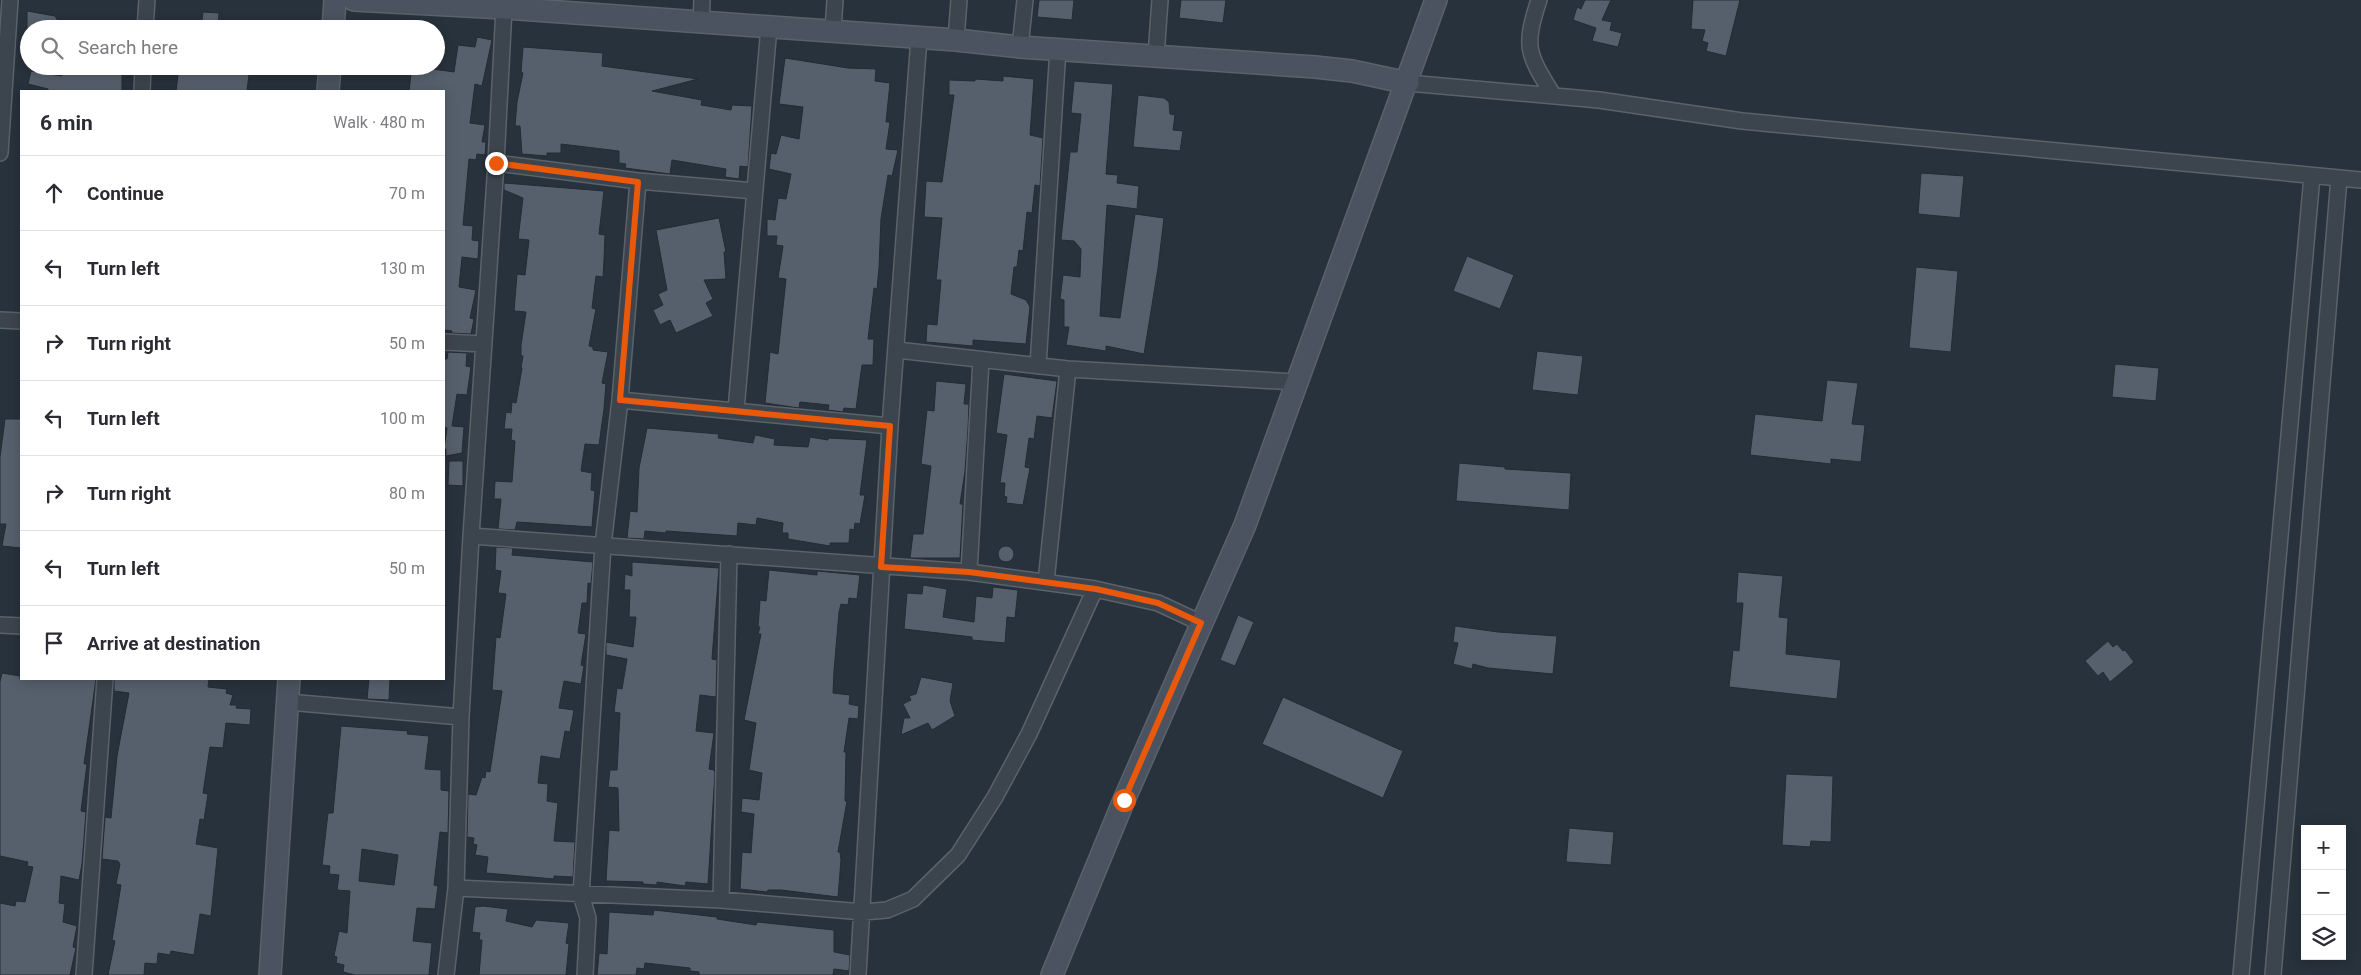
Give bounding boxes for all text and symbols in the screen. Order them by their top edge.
search box [20,20,445,75]
icon: search [38,34,66,62]
text: Search here [78,36,178,59]
text: 6 min [40,111,93,135]
text: Walk · 480 m [333,113,425,132]
route end [485,152,508,175]
icon: ahead [40,179,68,207]
text: Continue [87,182,164,205]
text: 70 m [389,184,425,203]
icon: left [40,254,68,282]
text: Turn left [87,257,160,280]
text: 130 m [380,259,425,278]
icon: right [40,329,68,357]
text: Turn right [87,332,171,355]
text: 50 m [389,334,425,353]
icon: left [40,404,68,432]
text: Turn left [87,407,160,430]
text: 100 m [380,409,425,428]
icon: right [40,479,68,507]
text: Turn right [87,482,171,505]
text: 80 m [389,484,425,503]
icon: left [40,554,68,582]
text: Turn left [87,557,160,580]
text: 50 m [389,559,425,578]
icon: arrive [40,629,68,657]
text: Arrive at destination [87,632,260,655]
route start [1113,789,1136,812]
map controls [2301,825,2346,960]
button: + [2301,825,2346,870]
button: − [2301,870,2346,915]
button: layers [2301,915,2346,960]

